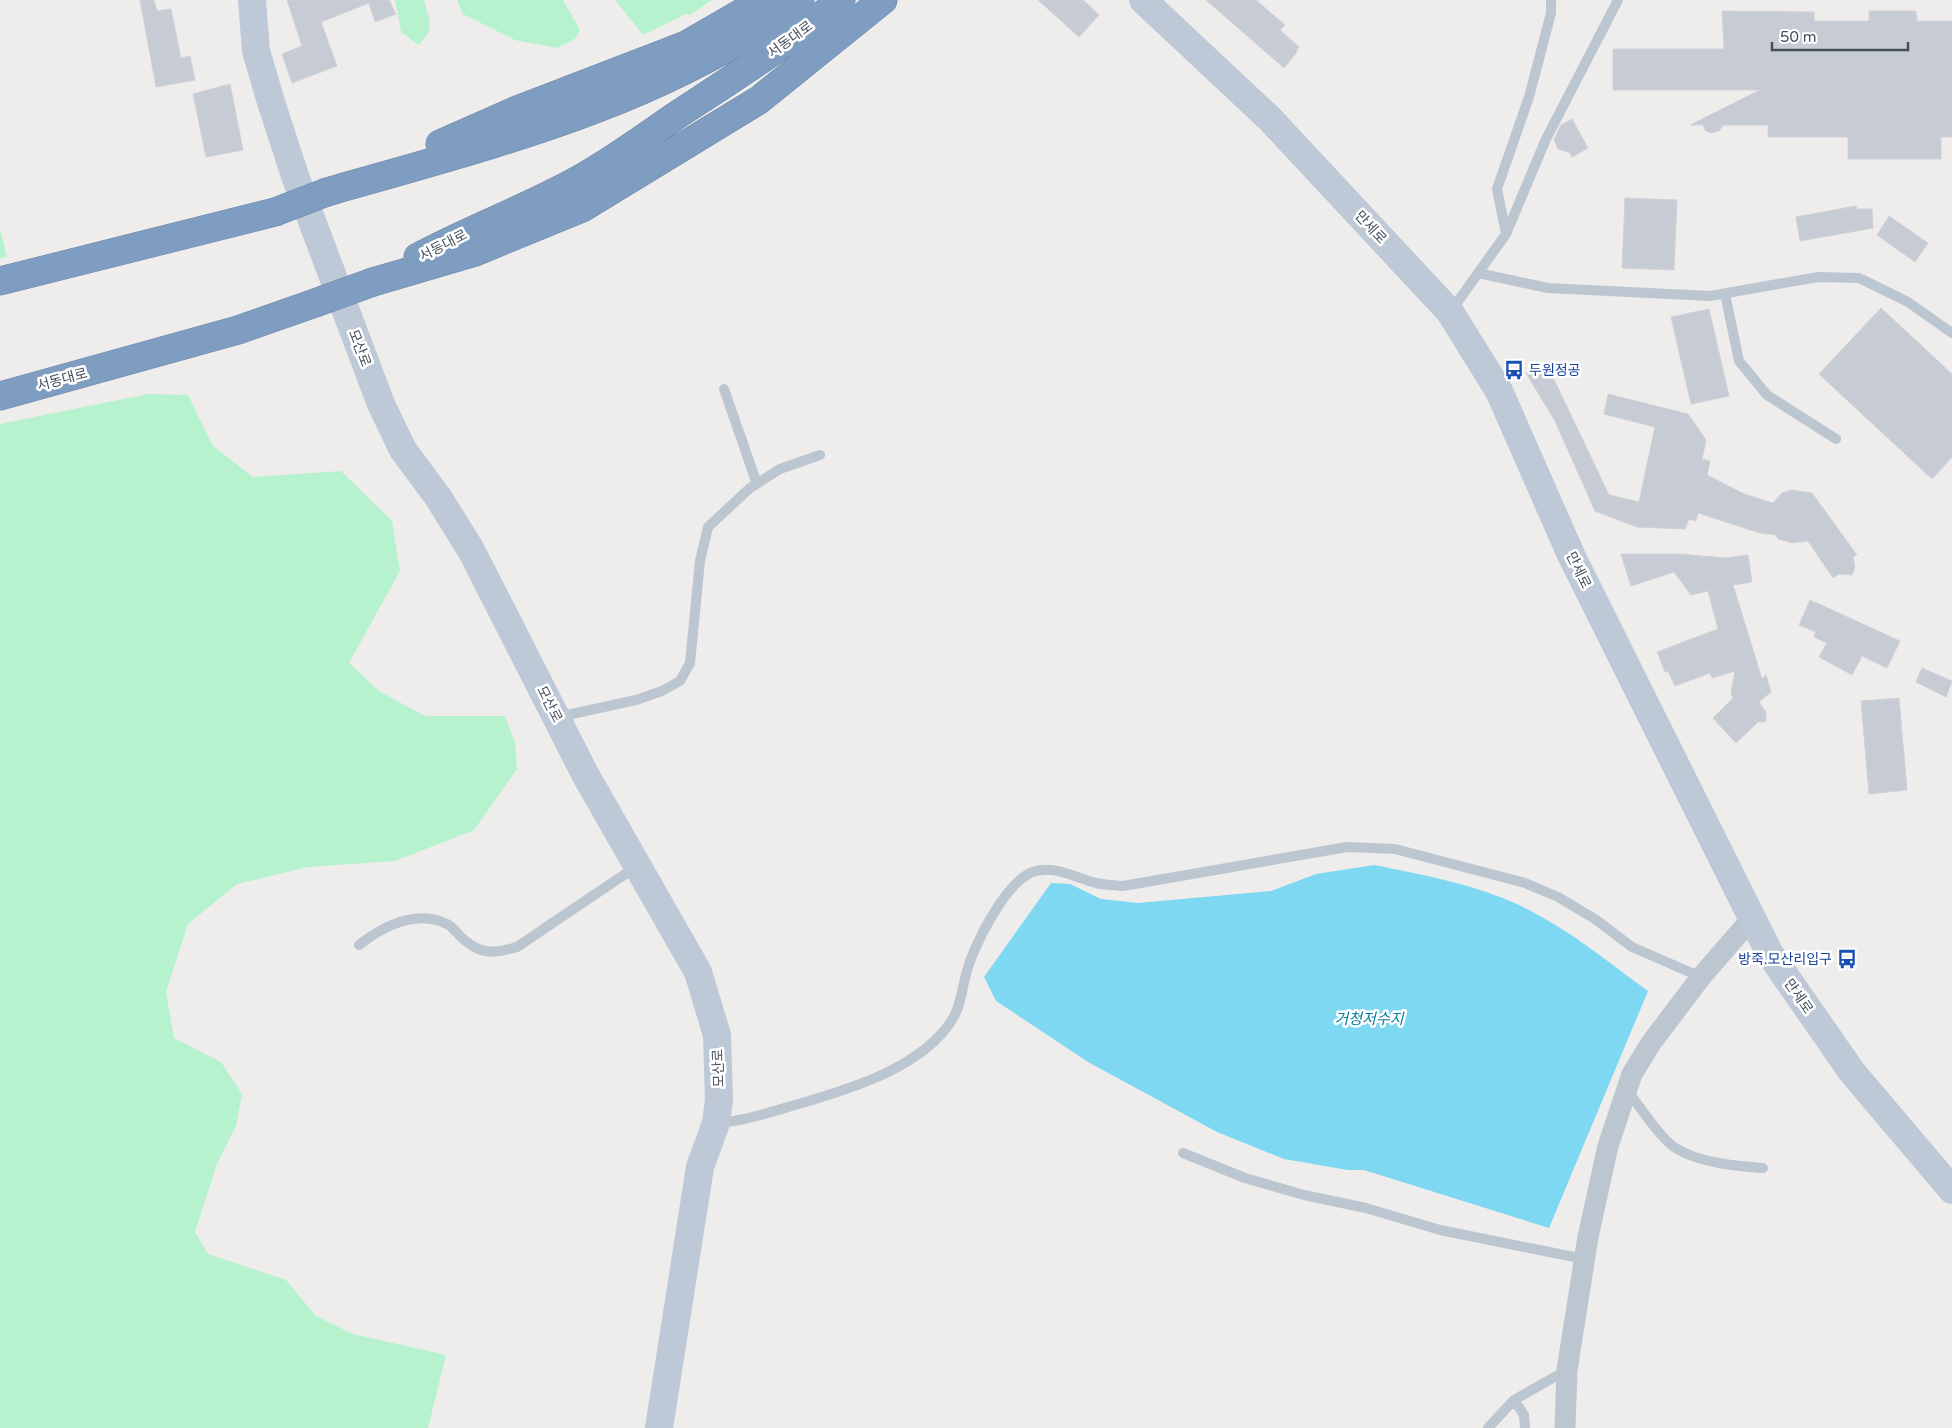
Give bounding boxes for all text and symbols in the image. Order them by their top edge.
street label: 서동대로 [764,17,816,61]
scale bar [1772,20,1908,52]
text: 50 m [1780,28,1817,46]
street label: 만세로 [1351,207,1390,247]
street label: 서동대로 [416,226,470,265]
street label: 모산로 [345,327,374,369]
bus stop icon: 두원정공 [1503,359,1525,381]
place label: 두원정공 [1529,362,1581,379]
street label: 서동대로 [35,365,89,394]
street label: 만세로 [1562,549,1595,591]
street label: 모산로 [533,683,566,725]
bus stop icon: 방죽.모산리입구 [1836,948,1858,970]
place label: 방죽.모산리입구 [1738,951,1832,968]
street label: 만세로 [1781,976,1817,1017]
water label: 거청저수지 [1334,1010,1405,1028]
street label: 모산로 [709,1048,728,1088]

